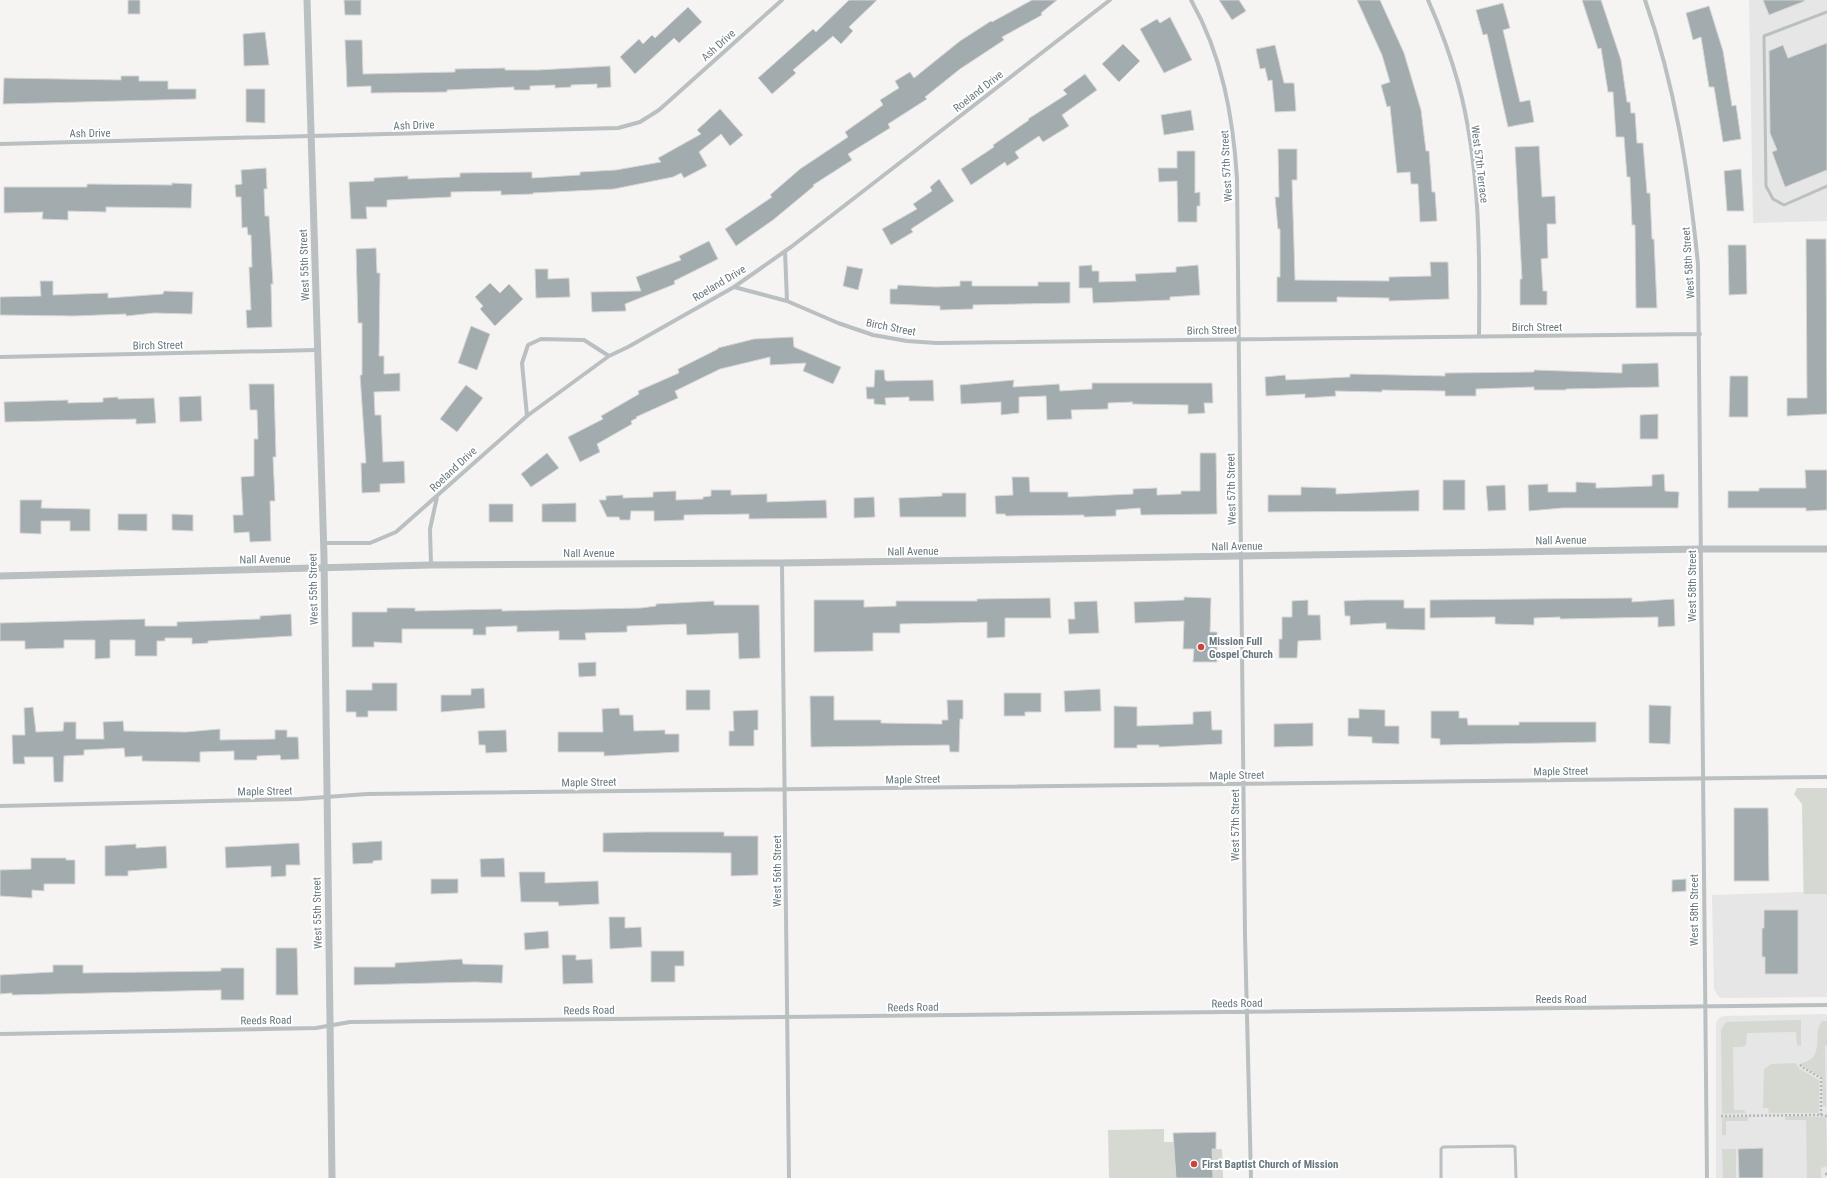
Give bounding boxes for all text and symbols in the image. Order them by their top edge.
street label: Ash Drive [699,27,738,64]
street label: Roeland Drive [951,68,1006,115]
street label: Ash Drive [393,118,435,133]
street label: West 57th Terrace [1468,124,1491,204]
street label: Ash Drive [69,127,111,140]
street label: West 57th Street [1218,130,1235,202]
street label: West 58th Street [1680,227,1697,299]
street label: West 55th Street [297,229,312,301]
street label: Roeland Drive [690,263,748,304]
street label: Birch Street [865,316,917,339]
street label: Birch Street [1512,321,1562,334]
street label: Birch Street [1187,324,1237,337]
street label: Birch Street [133,339,183,352]
street label: Roeland Drive [427,444,480,494]
street label: West 57th Street [1224,453,1239,525]
street label: Nall Avenue [1535,534,1587,547]
street label: Nall Avenue [1211,540,1263,553]
street label: Nall Avenue [887,545,939,558]
street label: Nall Avenue [563,547,615,560]
street label: West 58th Street [1686,550,1699,622]
street label: Nall Avenue [239,553,291,566]
street label: West 55th Street [306,553,321,625]
place label: Mission Full Gospel Church [1209,635,1273,661]
marker: Mission Full Gospel Church [1196,642,1206,652]
street label: Maple Street [1533,765,1589,778]
street label: Maple Street [1209,769,1265,782]
street label: Maple Street [885,773,941,786]
street label: Maple Street [561,776,617,789]
street label: Maple Street [237,785,293,798]
street label: West 57th Street [1229,789,1242,861]
street label: West 56th Street [771,835,784,907]
street label: West 58th Street [1688,874,1701,946]
street label: West 55th Street [310,877,325,949]
street label: Reeds Road [1535,993,1587,1006]
street label: Reeds Road [1211,997,1263,1010]
street label: Reeds Road [887,1001,939,1014]
street label: Reeds Road [563,1004,615,1017]
street label: Reeds Road [240,1014,292,1027]
place label: First Baptist Church of Mission [1202,1158,1338,1171]
marker: First Baptist Church of Mission [1189,1159,1199,1169]

